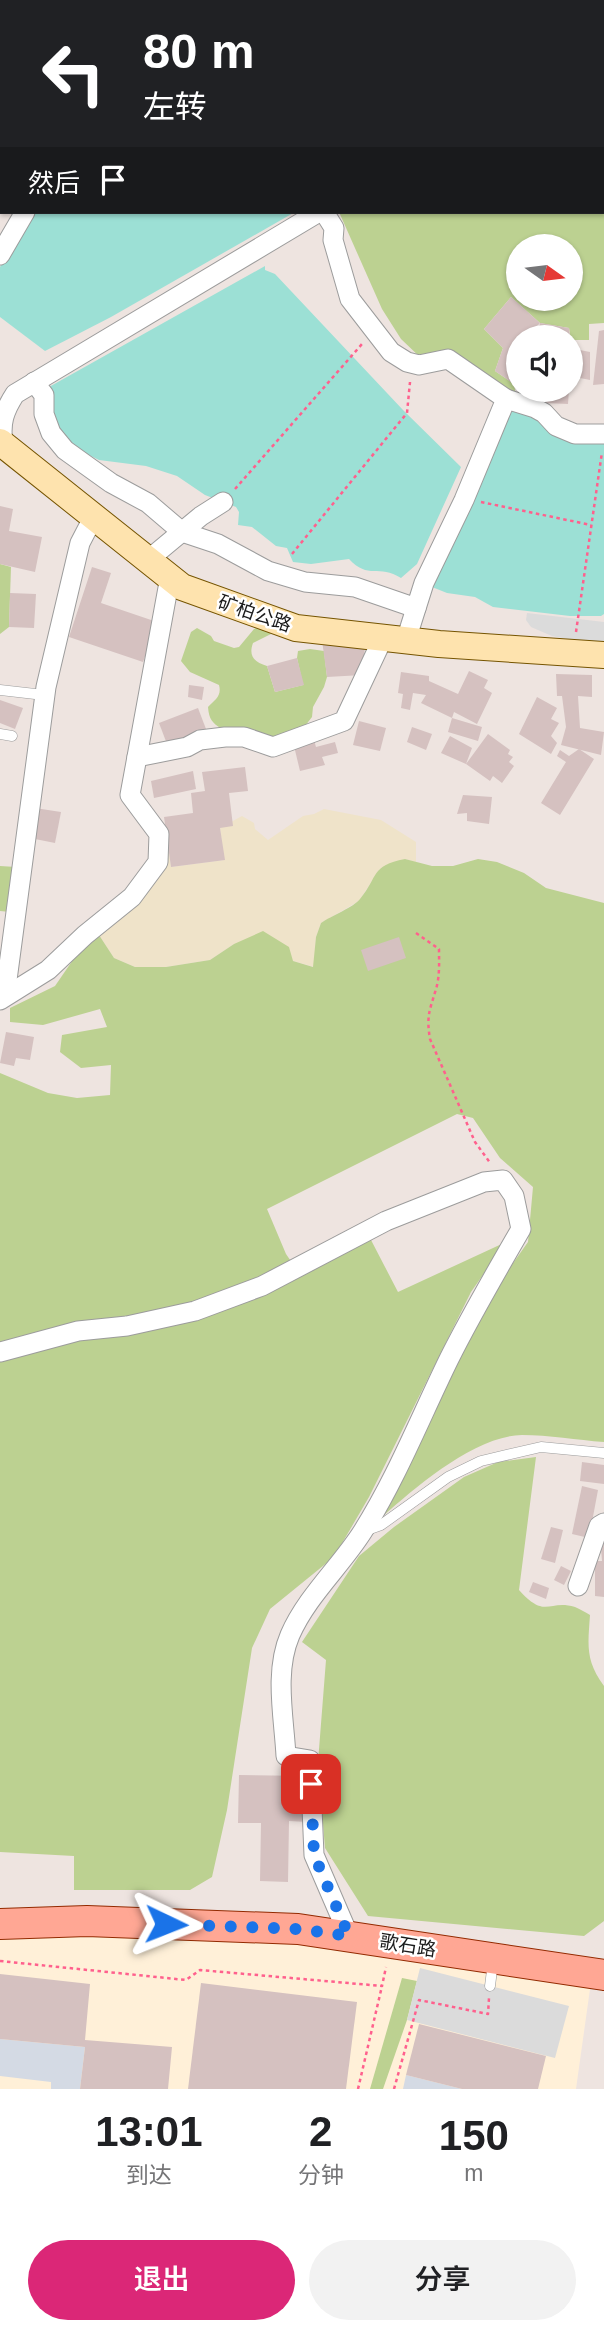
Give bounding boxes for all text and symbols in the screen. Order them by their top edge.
text: 80 m [143,24,255,78]
icon: left [28,28,119,119]
text: 左转 [143,89,207,125]
icon: arrive [94,161,132,199]
text: 然后 [28,168,80,198]
north arrow [506,234,583,312]
map controls [506,234,583,402]
button: sound [506,325,583,402]
street label: 矿柏公路 [215,591,294,636]
pin [281,1754,341,1814]
icon: arrive [292,1765,330,1803]
position arrow [129,1887,203,1961]
street label: 歌石路 [378,1931,438,1960]
text: 13:01 [95,2108,203,2155]
text: 2 [309,2108,332,2155]
text: 150 [439,2112,509,2159]
text: m [464,2160,483,2186]
text: 到达 [126,2162,172,2188]
text: 分钟 [298,2162,344,2188]
button: 退出 [28,2240,295,2320]
button: 分享 [309,2240,576,2320]

